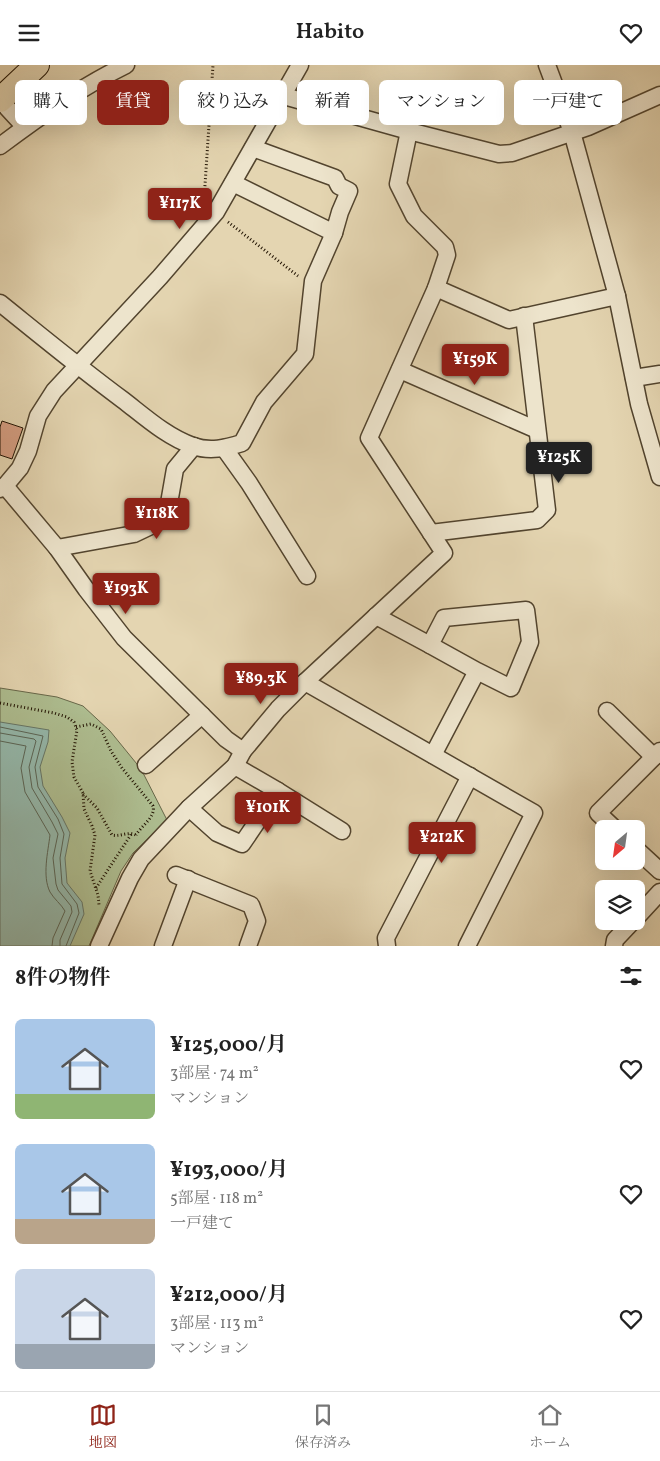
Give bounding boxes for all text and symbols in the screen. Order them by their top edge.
text: Habito [296,17,364,48]
icon: menu [15,19,43,47]
icon: heart [617,19,645,47]
chip: 購入 [15,80,87,125]
chip: 賃貸 [97,80,169,125]
chip: 絞り込み [179,80,287,125]
chip: 新着 [297,80,369,125]
chip: マンション [379,80,504,125]
chip: 一戸建て [514,80,622,125]
pin: ¥117K [145,187,215,230]
text: ¥117K [159,193,201,215]
pin: ¥159K [440,343,510,386]
text: ¥159K [453,349,497,371]
pin: ¥125K [524,441,594,484]
text: ¥125K [537,447,581,469]
pin: ¥118K [122,497,192,540]
text: ¥118K [135,503,179,525]
pin: ¥193K [91,573,161,615]
text: ¥193K [104,578,148,600]
pin: ¥89.3K [220,663,302,705]
text: ¥89.3K [235,668,287,690]
pin: ¥101K [233,791,303,834]
text: ¥101K [246,797,290,819]
north arrow [595,820,645,870]
map controls [595,820,645,930]
pin: ¥212K [407,821,477,864]
text: ¥212K [420,827,464,849]
button: layers [595,880,645,930]
icon: filters [617,962,645,990]
text: 8件の物件 [15,964,110,993]
text: ¥125,000/月 [170,1031,287,1060]
icon: home [55,1039,115,1099]
icon: heart [617,1055,645,1083]
text: 3部屋 · 74 m² [170,1063,259,1085]
text: マンション [170,1088,249,1110]
text: ¥193,000/月 [170,1156,288,1185]
icon: home [55,1164,115,1224]
icon: heart [617,1180,645,1208]
text: 5部屋 · 118 m² [170,1188,263,1210]
text: 一戸建て [170,1213,234,1235]
text: ¥212,000/月 [170,1281,288,1310]
icon: home [55,1289,115,1349]
icon: heart [617,1305,645,1333]
text: 3部屋 · 113 m² [170,1313,264,1335]
text: マンション [170,1338,249,1360]
tab: 地図 [89,1401,117,1453]
tab: 保存済み [295,1401,351,1453]
tab: ホーム [529,1401,571,1453]

